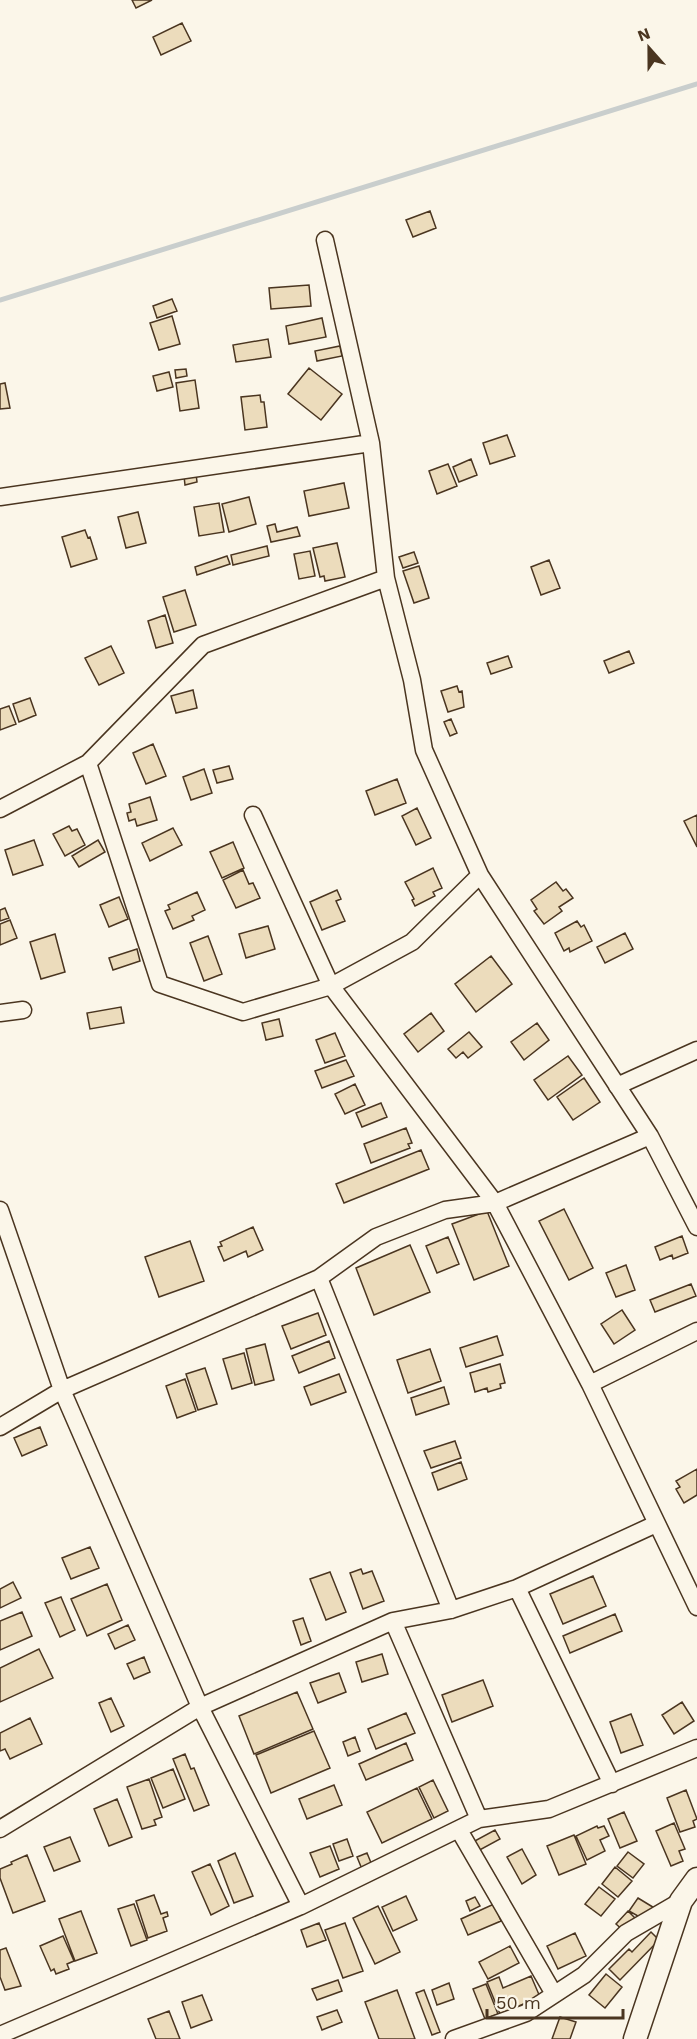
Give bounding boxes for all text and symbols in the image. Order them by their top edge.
north arrow [619,18,679,78]
text: N [635,23,653,45]
scale bar [487,1982,624,2020]
text: 50 m [496,1992,541,2013]

